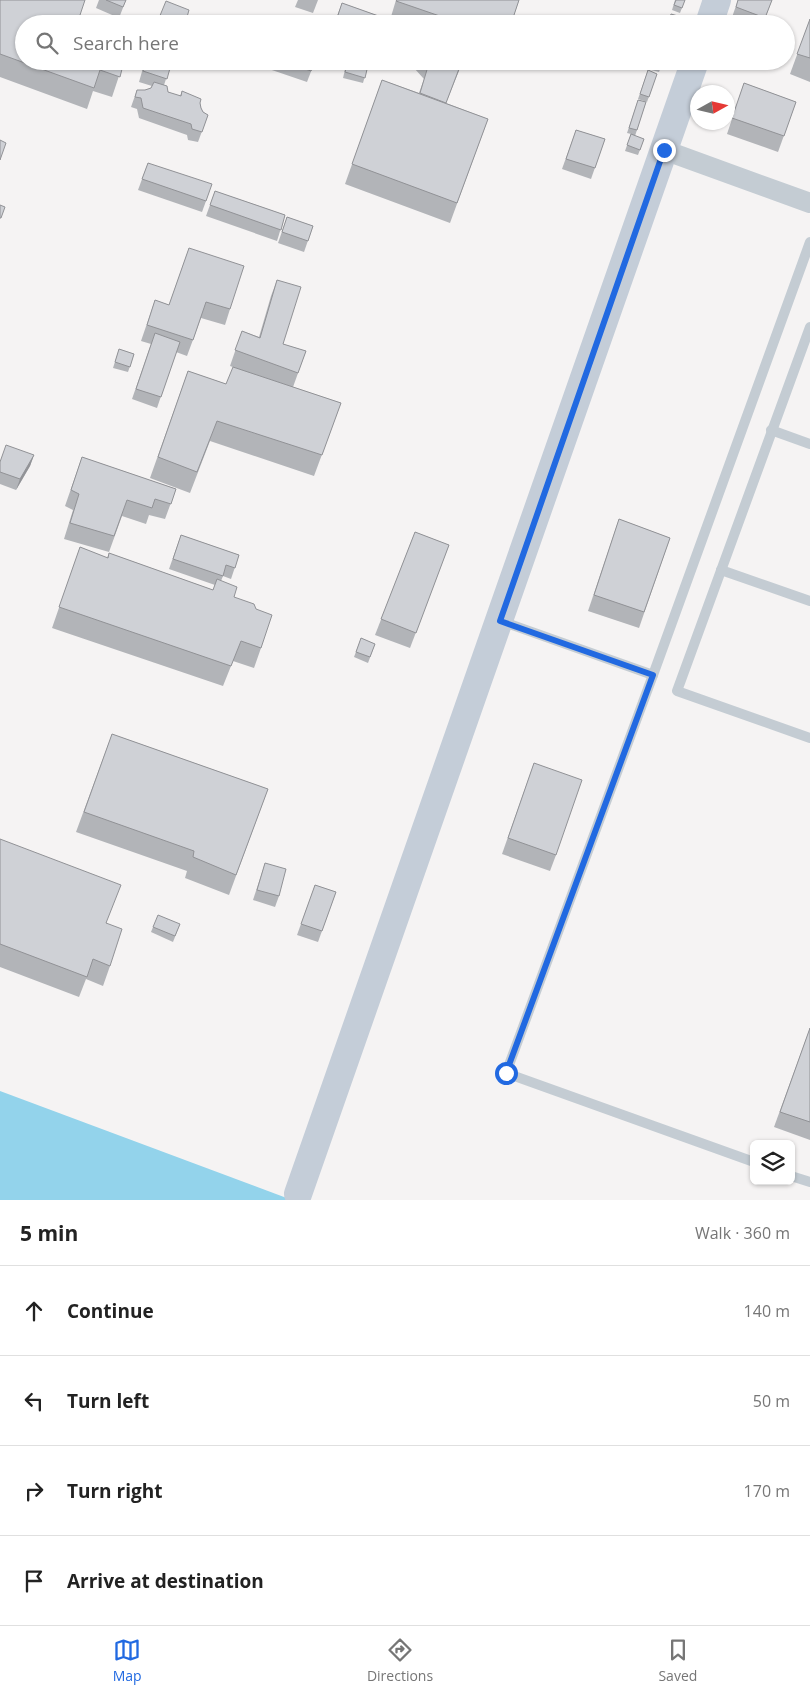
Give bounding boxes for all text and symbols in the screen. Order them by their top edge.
search box [15,15,795,70]
icon: search [33,29,61,57]
text: Search here [73,30,179,56]
north arrow [690,85,735,130]
route end [653,139,676,162]
route start [495,1062,518,1085]
map controls [750,1140,795,1185]
button: layers [750,1140,795,1185]
text: 5 min [20,1219,78,1247]
text: Walk · 360 m [695,1222,790,1244]
icon: ahead [20,1297,48,1325]
text: Continue [67,1298,154,1324]
text: 140 m [744,1300,790,1322]
icon: left [20,1387,48,1415]
text: Turn left [67,1388,149,1414]
text: 50 m [753,1390,790,1412]
icon: right [20,1477,48,1505]
text: Turn right [67,1478,162,1504]
text: 170 m [744,1480,790,1502]
icon: arrive [20,1567,48,1595]
text: Arrive at destination [67,1568,264,1594]
tab: Map [113,1636,142,1685]
tab: Directions [367,1636,433,1685]
tab: Saved [658,1636,697,1685]

